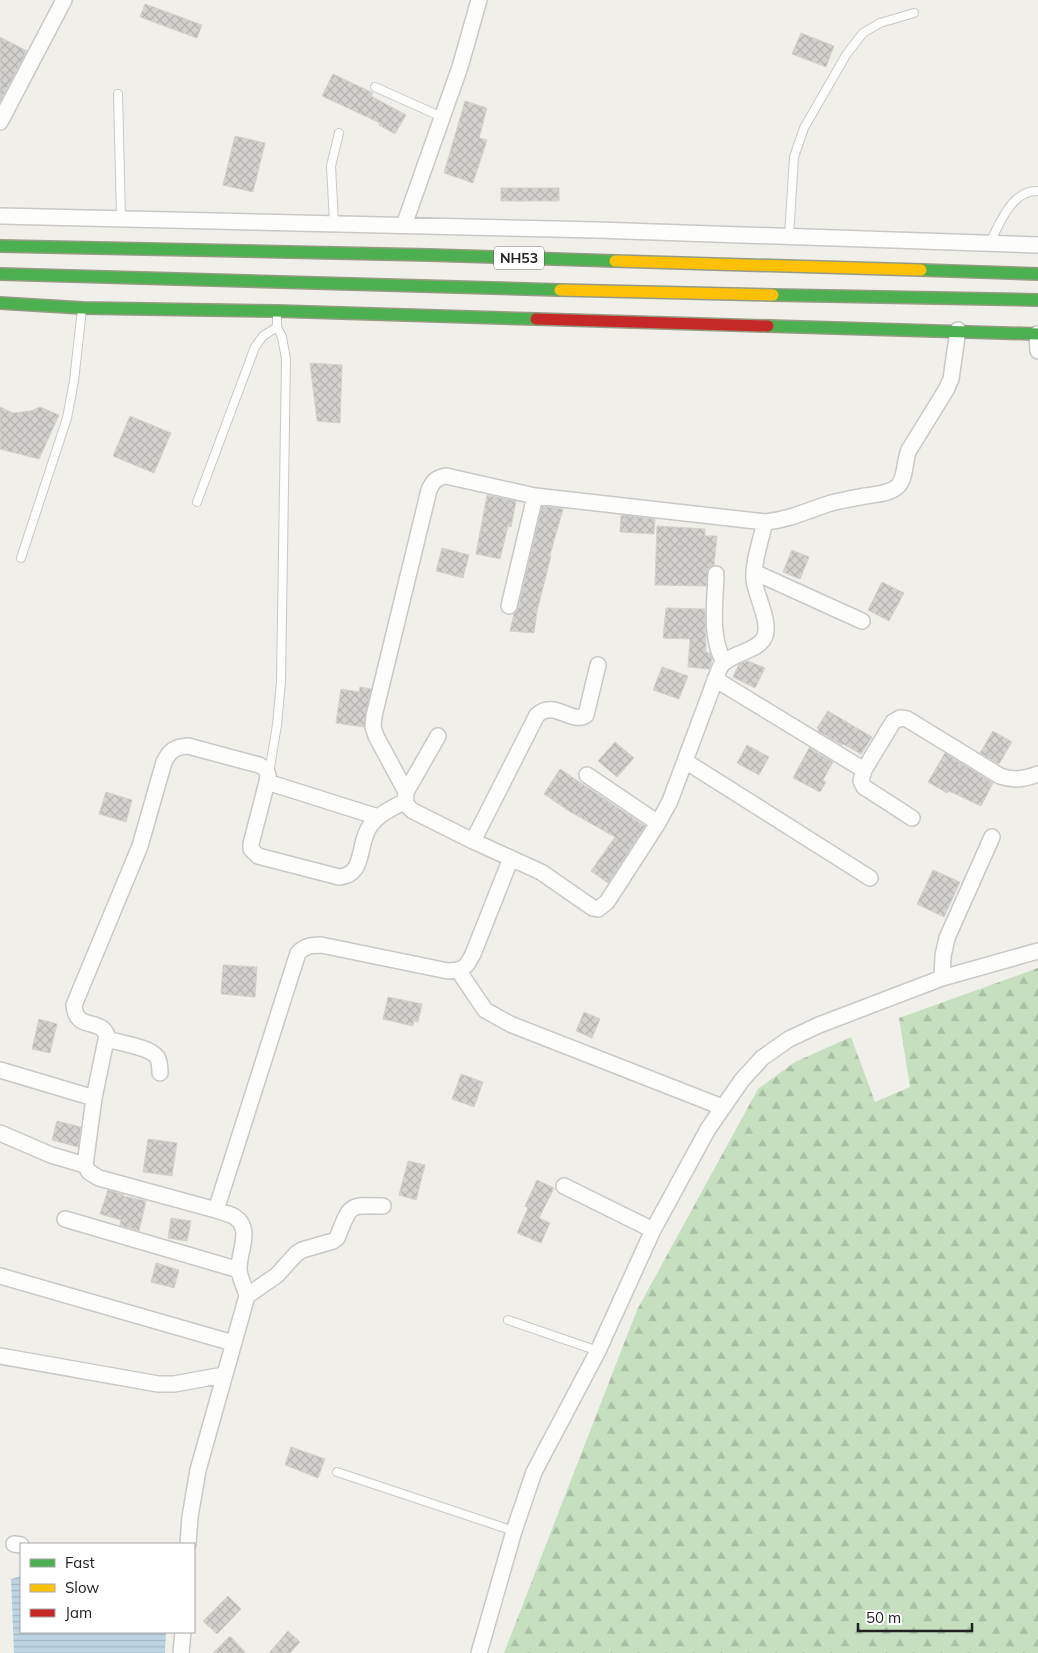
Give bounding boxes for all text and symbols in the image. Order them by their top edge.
road number: NH53 [494,247,544,270]
legend [20,1543,195,1633]
text: Fast [65,1553,95,1572]
text: Slow [65,1578,99,1597]
scale bar [858,1600,972,1632]
text: Jam [65,1603,92,1622]
text: 50 m [866,1608,901,1627]

